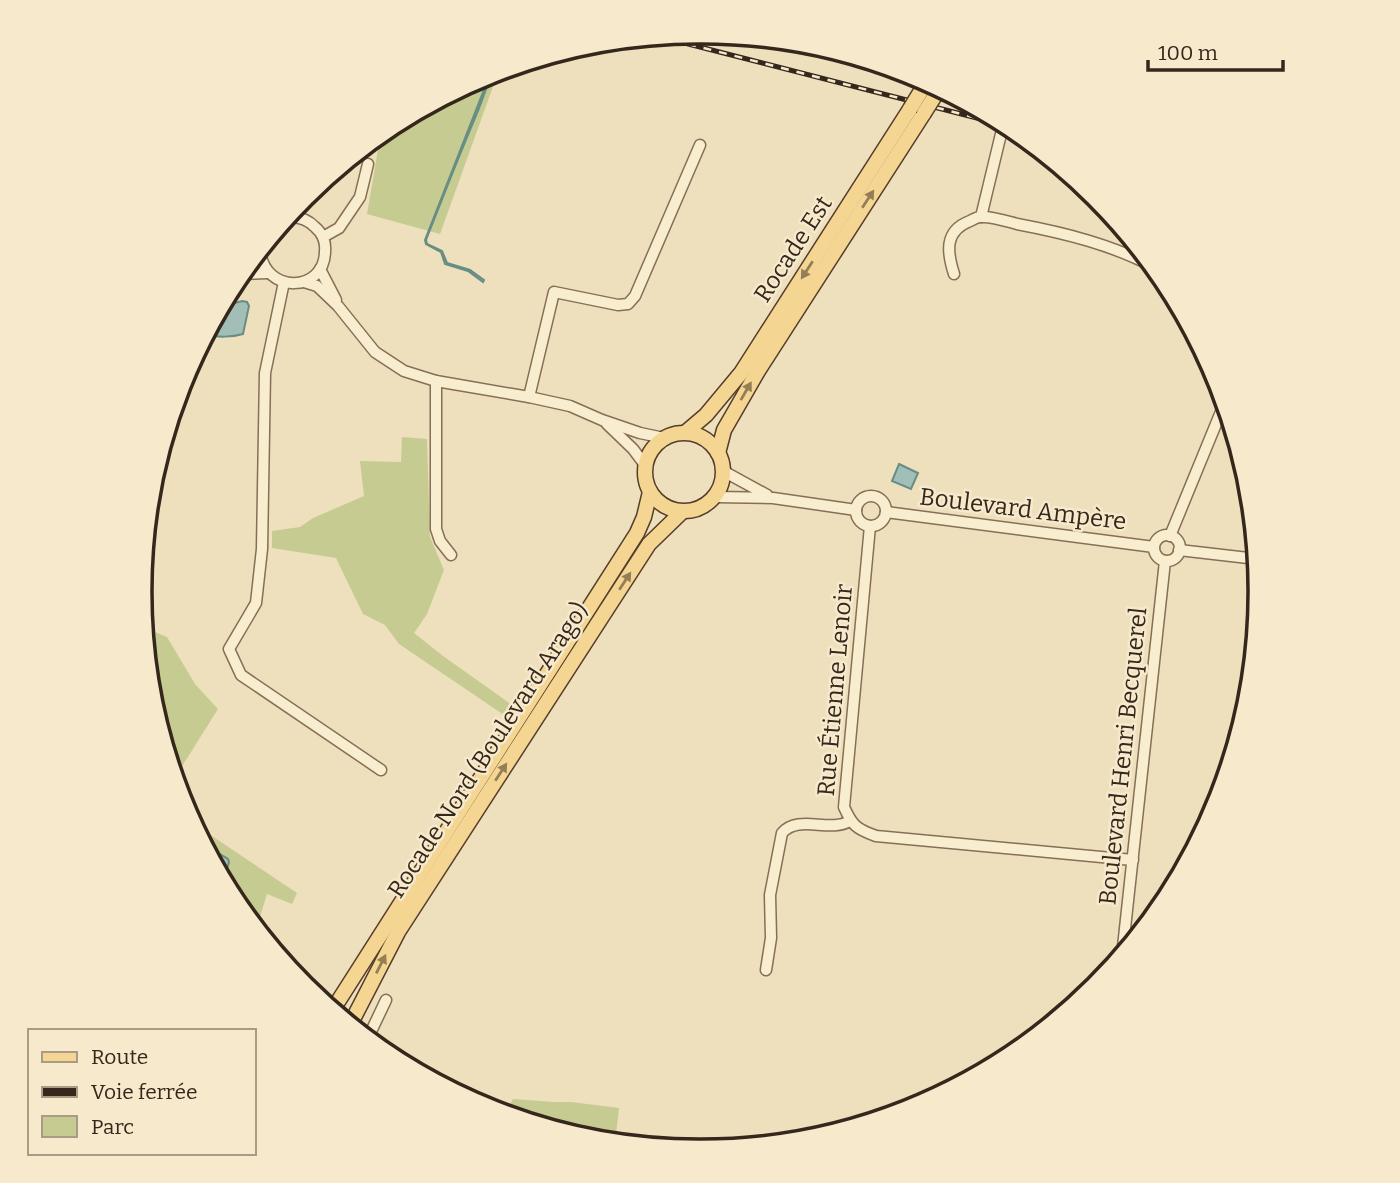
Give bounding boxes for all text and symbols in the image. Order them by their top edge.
scale bar [1148,28,1283,72]
text: 100 m [1158,40,1218,66]
street label: Rocade Est [748,190,838,307]
one-way arrow [862,190,875,209]
one-way arrow [801,260,814,280]
one-way arrow [740,382,752,401]
street label: Boulevard Ampère [918,482,1128,536]
one-way arrow [618,571,631,590]
street label: Rue Étienne Lenoir [811,582,858,797]
street label: Rocade Nord (Boulevard Arago) [382,597,594,903]
street label: Boulevard Henri Becquerel [1093,606,1153,906]
one-way arrow [495,762,508,781]
one-way arrow [375,955,387,974]
legend [28,1029,256,1155]
text: Route [91,1044,148,1070]
text: Voie ferrée [91,1079,197,1105]
text: Parc [91,1114,134,1140]

